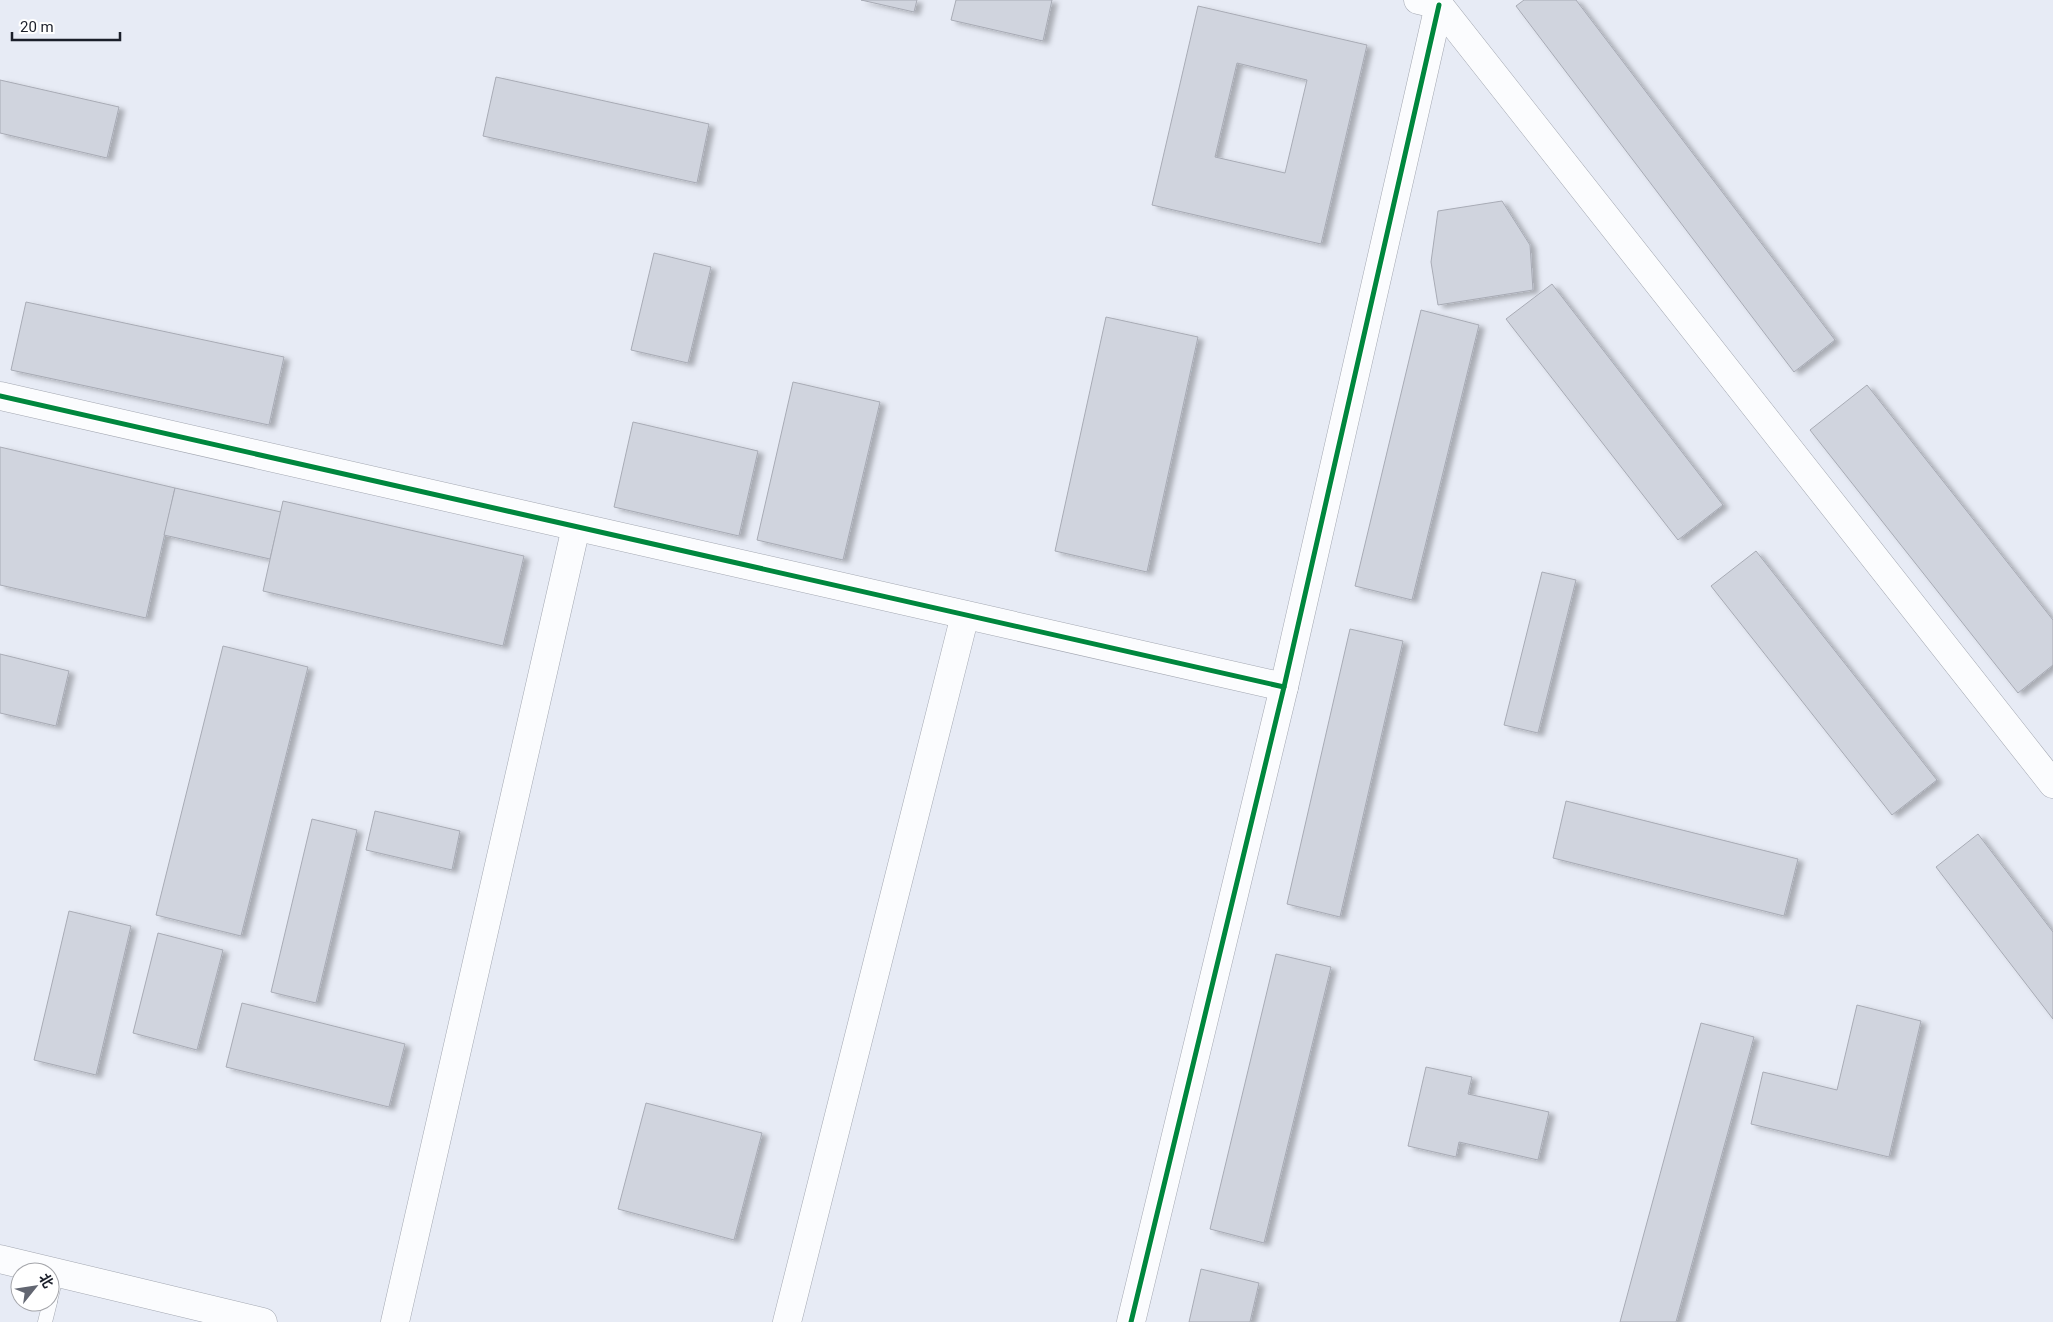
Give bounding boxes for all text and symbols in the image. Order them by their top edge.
scale bar [12,10,120,42]
text: 20 m [20,18,54,36]
north arrow [10,1262,60,1312]
text: 北 [36,1270,57,1291]

